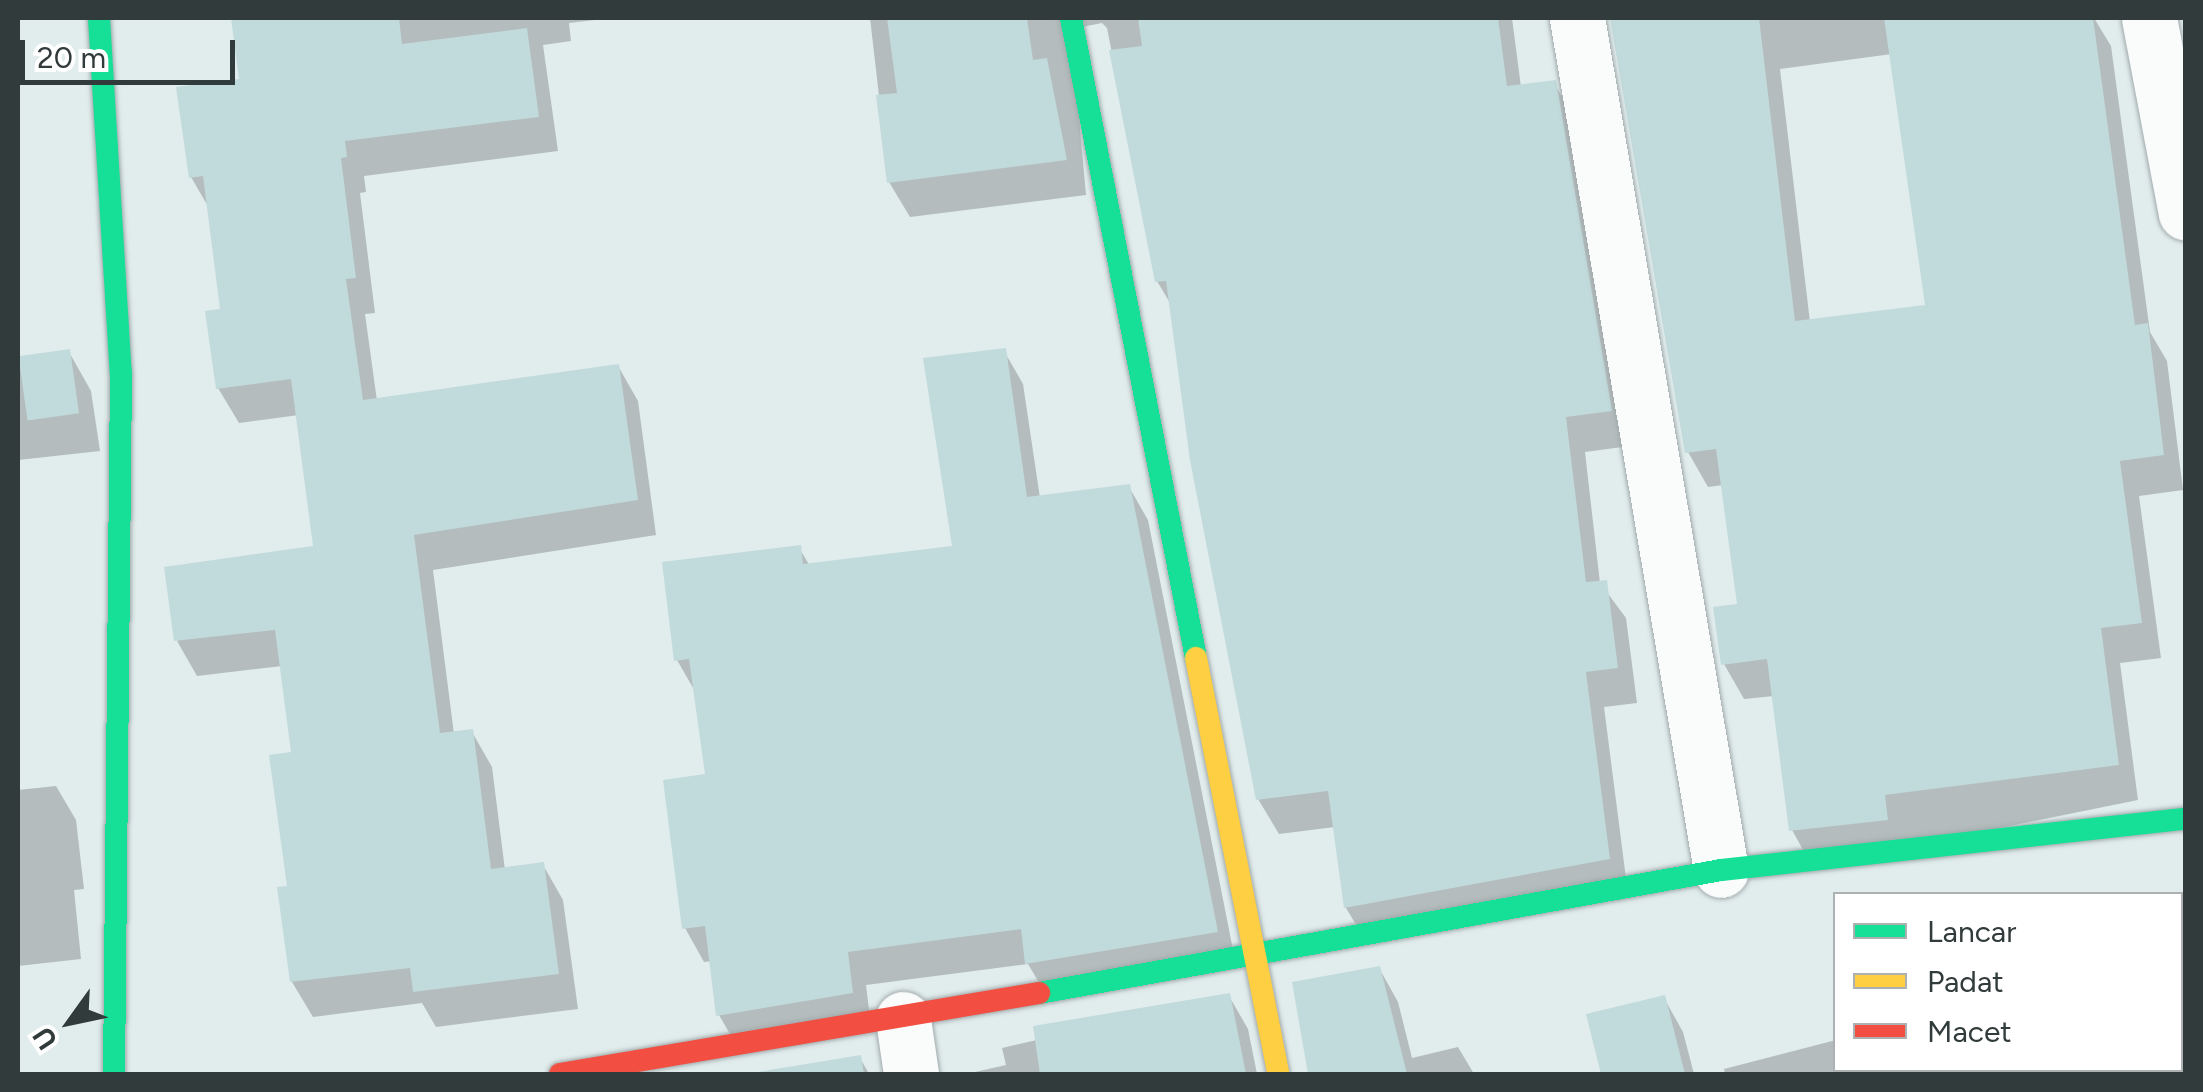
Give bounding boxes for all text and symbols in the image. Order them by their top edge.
scale bar [25,20,240,82]
text: 20 m [37,39,106,76]
legend [1833,892,2183,1072]
text: Lancar [1927,913,2016,950]
text: Padat [1927,963,2004,1000]
north arrow [20,972,120,1072]
text: Macet [1927,1013,2012,1050]
text: U [25,1021,64,1056]

